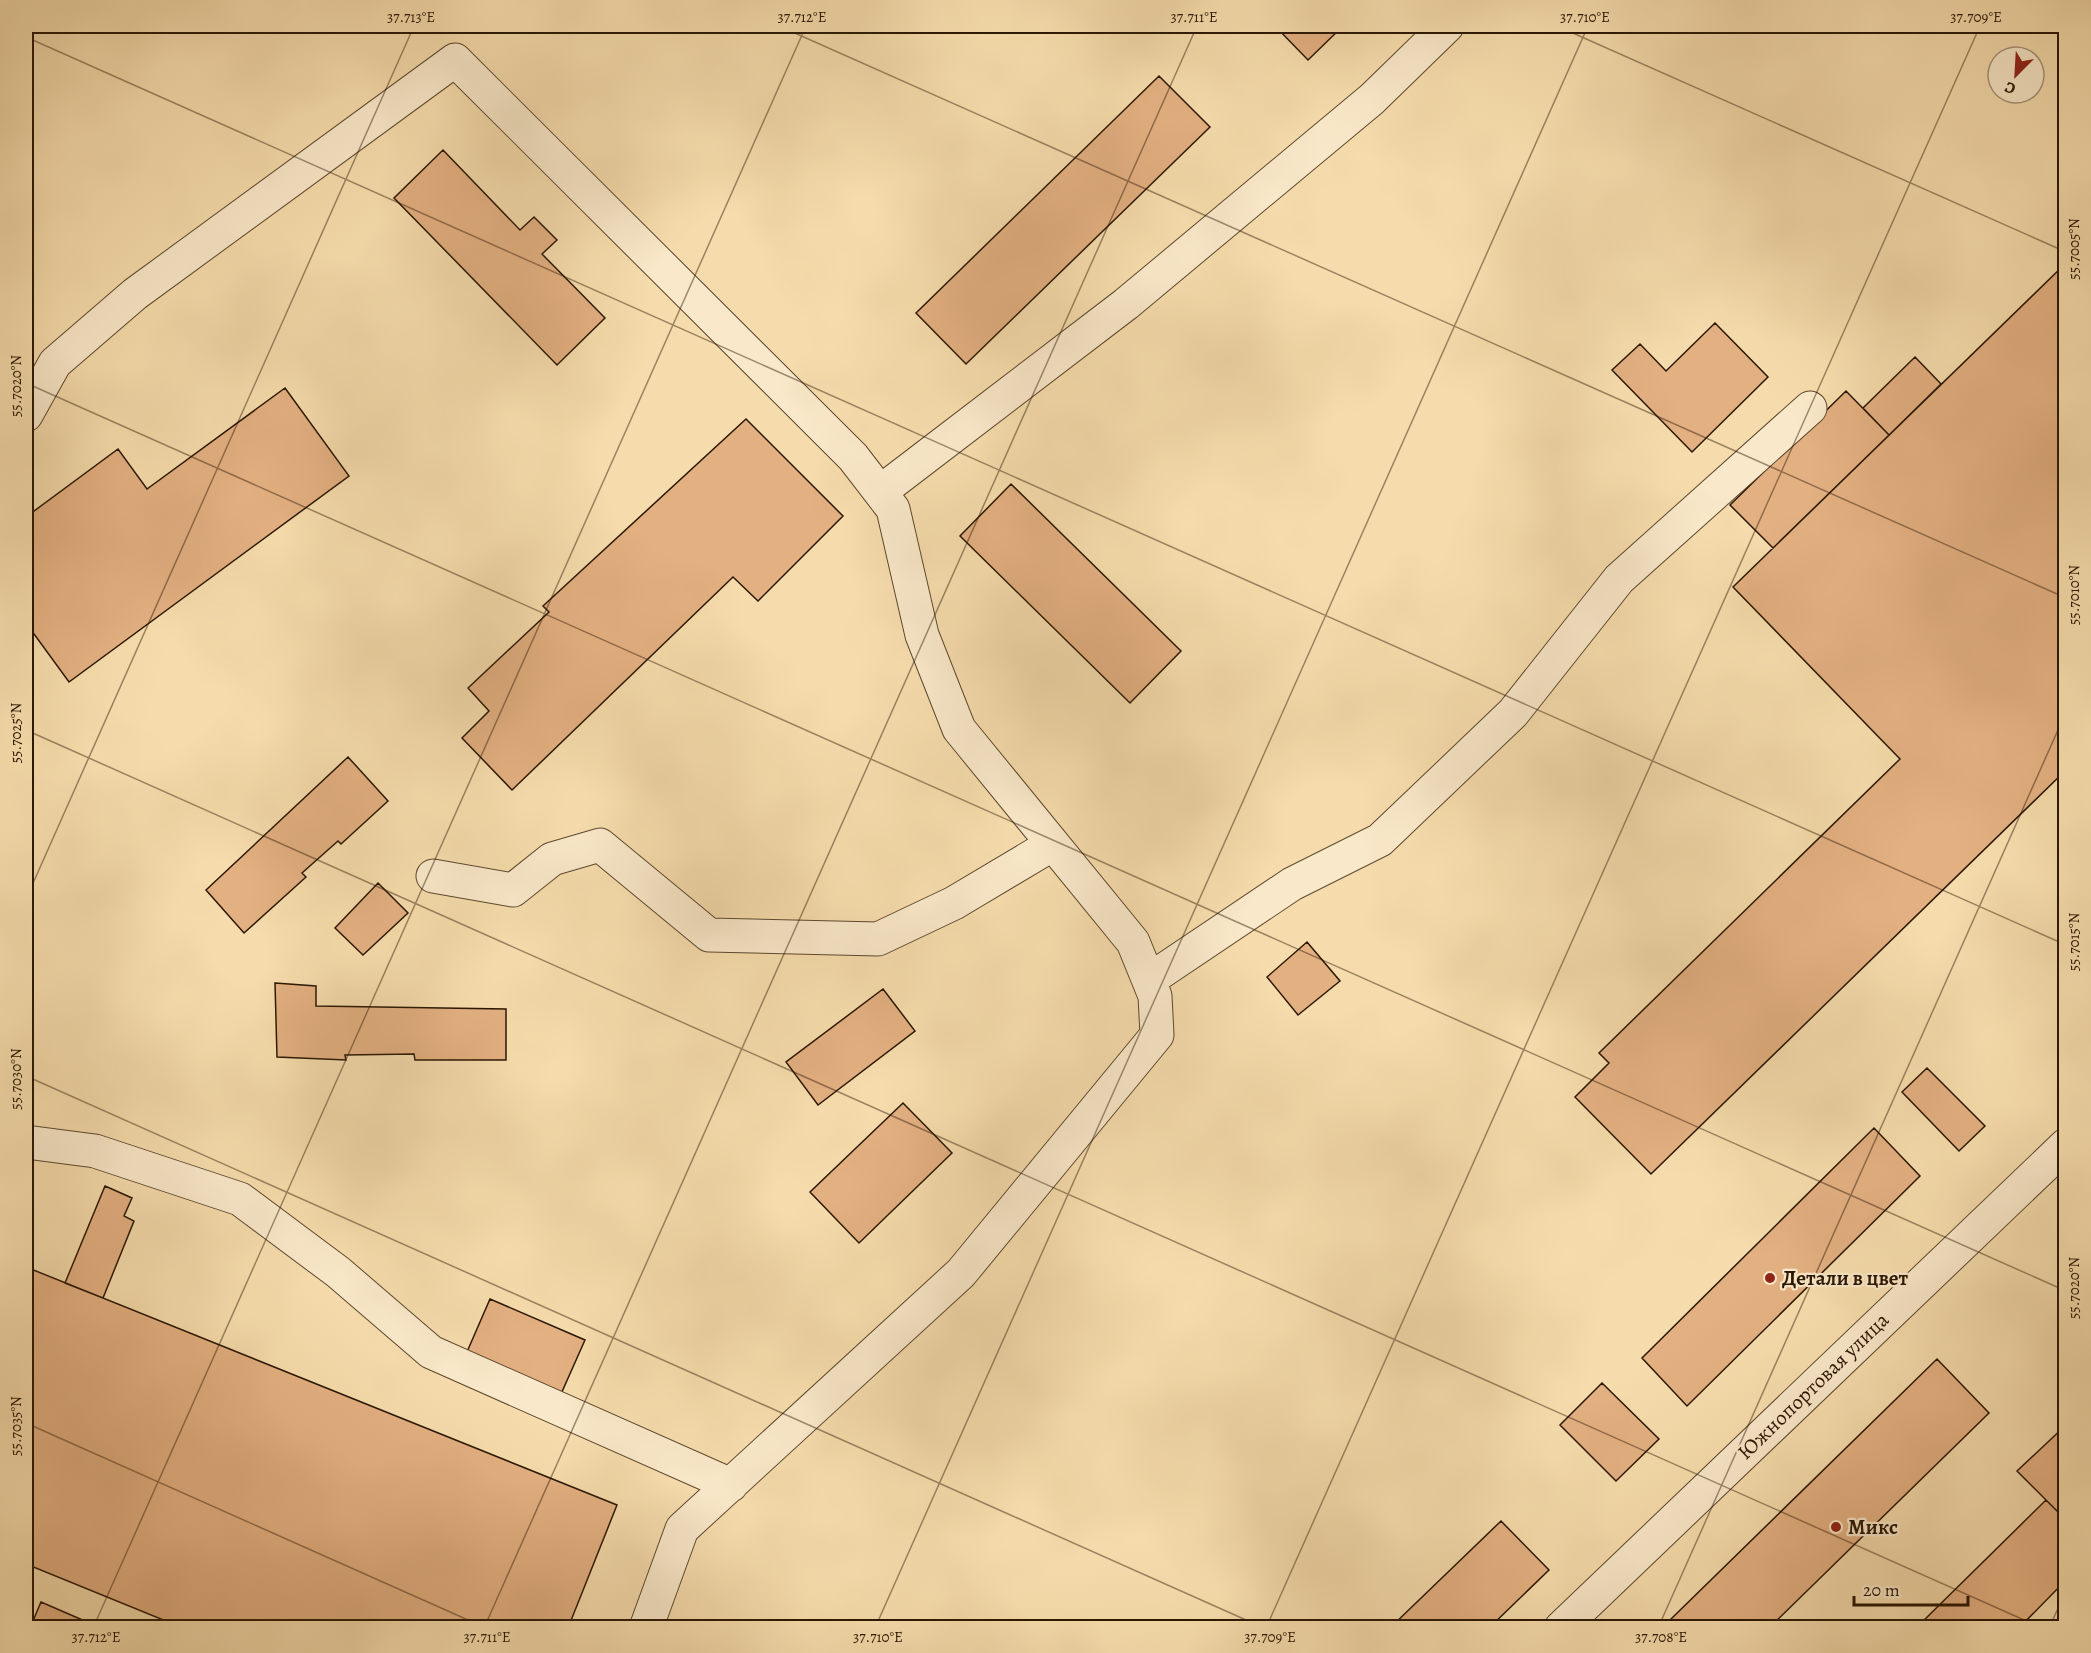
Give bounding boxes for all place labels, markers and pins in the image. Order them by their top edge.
place label: Детали в цвет [1782,1264,1909,1292]
marker: Детали в цвет [1763,1271,1777,1285]
place label: Микс [1848,1513,1898,1541]
marker: Микс [1829,1520,1843,1534]

